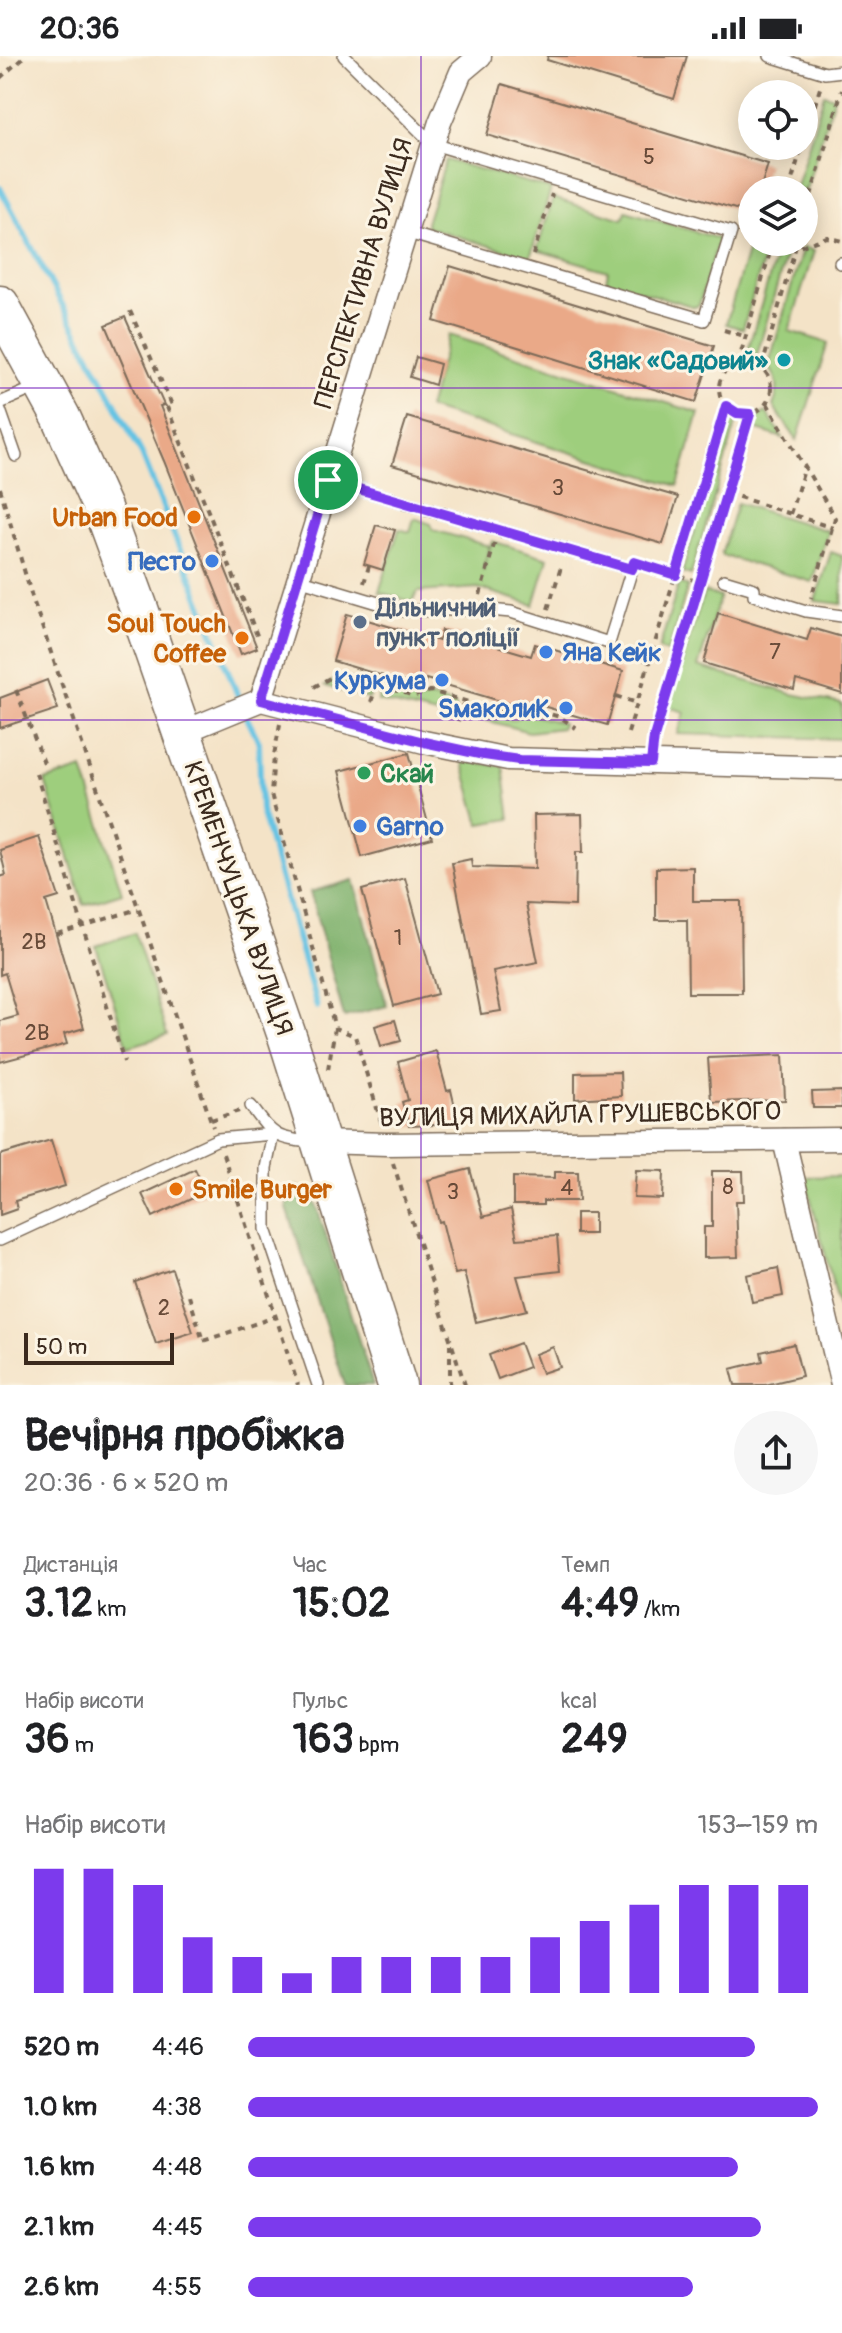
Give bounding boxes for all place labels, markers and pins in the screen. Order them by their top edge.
place label: Знак «Садовий» [588,345,769,377]
marker: Знак «Садовий» [775,351,793,369]
pin [294,446,362,514]
place label: Urban Food [52,502,178,534]
marker: Urban Food [185,508,203,526]
place label: Песто [128,546,196,578]
marker: Песто [203,552,221,570]
place label: Дільничний пункт поліції [374,592,521,654]
place label: Soul Touch Coffee [106,608,227,670]
marker: Дільничний пункт поліції [351,613,369,631]
marker: Soul Touch Coffee [233,629,251,647]
place label: Яна Кейк [562,637,661,669]
marker: Яна Кейк [537,643,555,661]
place label: Куркума [334,665,426,697]
marker: Куркума [433,671,451,689]
place label: SмаколиК [438,693,550,725]
marker: SмаколиК [557,699,575,717]
place label: Скай [380,758,434,790]
marker: Скай [355,764,373,782]
place label: Garno [376,811,444,843]
marker: Garno [351,817,369,835]
place label: Smile Burger [192,1174,332,1206]
marker: Smile Burger [167,1180,185,1198]

